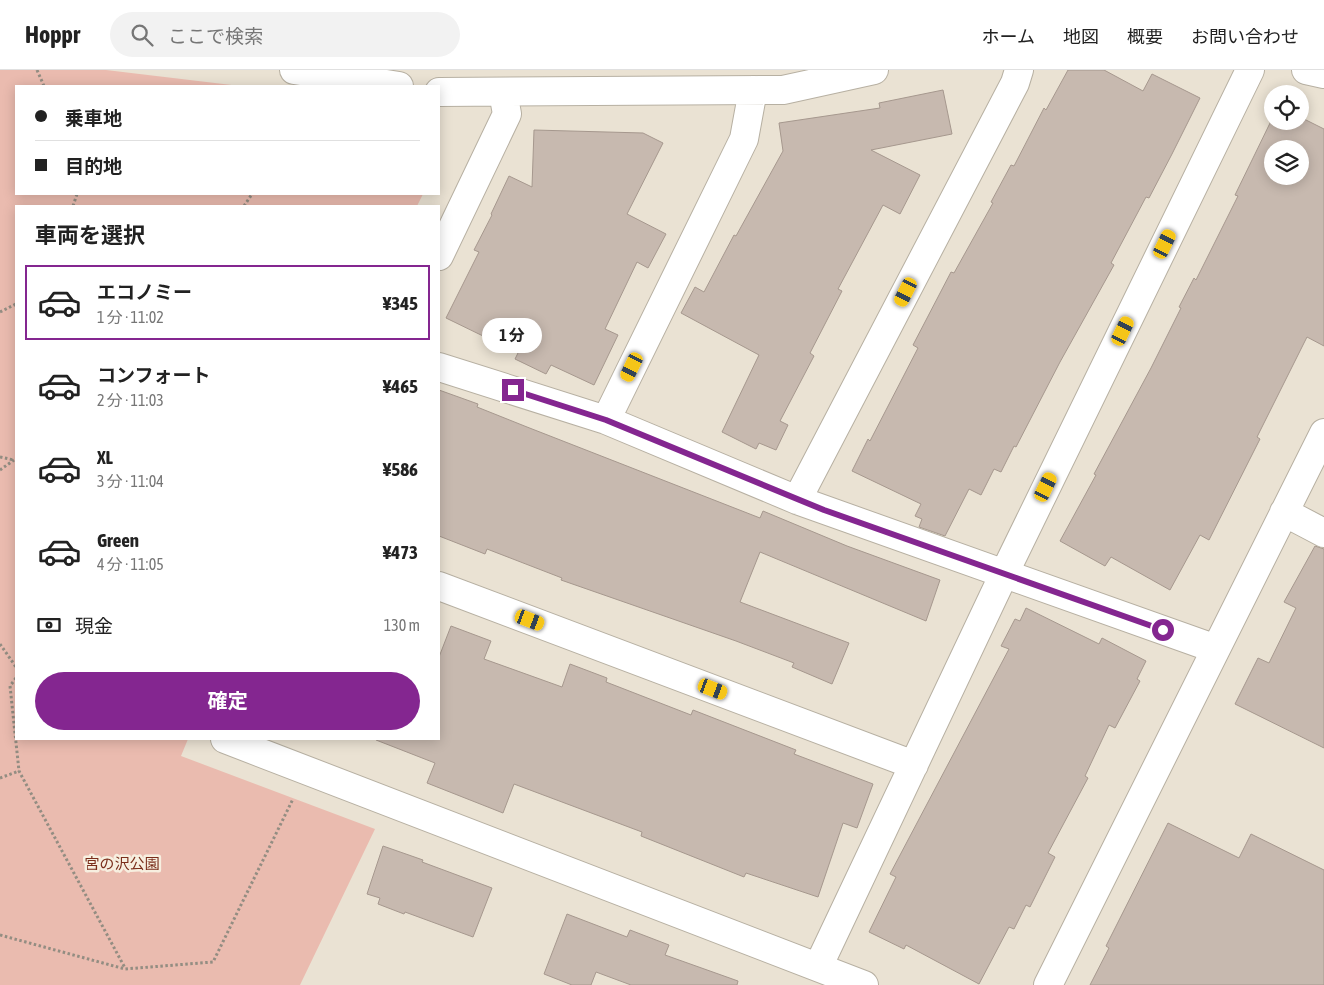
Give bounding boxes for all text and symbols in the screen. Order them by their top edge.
search box [110,12,460,57]
text: Hoppr [25,21,80,48]
icon: search [128,21,156,49]
text: ここで検索 [168,25,263,47]
text: ホーム [982,26,1035,47]
text: 地図 [1063,26,1099,47]
text: 概要 [1127,26,1163,47]
text: お問い合わせ [1191,26,1299,47]
map controls [1264,85,1309,185]
button: locate [1264,85,1309,130]
text: 乗車地 [65,107,122,129]
button: layers [1264,140,1309,185]
text: 目的地 [65,155,122,177]
text: 車両を選択 [35,222,145,248]
car [1151,227,1178,261]
car [892,275,919,309]
icon: car [37,280,82,325]
text: エコノミー [97,281,192,303]
text: ¥345 [383,292,418,314]
text: 1 分 · 11:02 [97,308,164,326]
car [1109,314,1136,348]
callout: 1 分 [483,318,543,352]
text: 1 分 [499,326,525,344]
car [618,350,645,384]
icon: car [37,363,82,408]
text: コンフォート [97,364,210,386]
text: ¥465 [383,375,418,397]
route end [502,379,524,401]
text: 2 分 · 11:03 [97,391,164,409]
icon: car [37,446,82,491]
text: XL [97,446,113,468]
text: ¥586 [383,458,418,480]
car [1032,470,1059,504]
text: 3 分 · 11:04 [97,472,164,490]
icon: car [37,529,82,574]
text: Green [97,529,139,551]
text: ¥473 [383,541,418,563]
text: 4 分 · 11:05 [97,555,164,573]
car [513,608,546,632]
icon: cash [35,611,63,639]
text: 現金 [75,615,113,637]
text: 130 m [384,616,420,634]
route start [1152,619,1174,641]
button: 確定 [35,672,420,730]
car [696,677,729,701]
park label: 宮の沢公園 [84,855,160,872]

